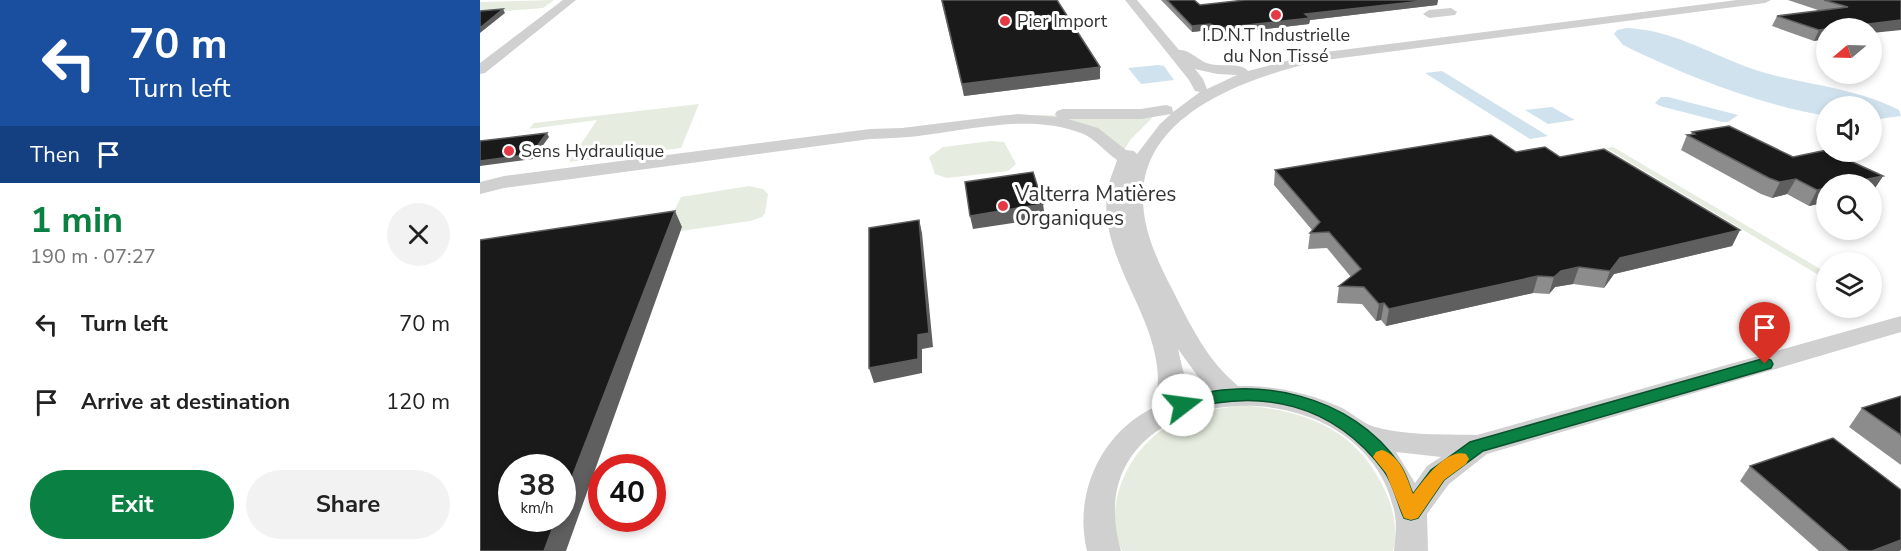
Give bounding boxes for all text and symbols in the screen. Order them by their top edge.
marker: I.D.N.T Industrielle du Non Tissé [1269,8,1283,22]
place label: Pier Import [1017,9,1108,33]
marker: Pier Import [998,14,1012,28]
text: 70 m [129,16,228,73]
north arrow [1816,18,1882,84]
map controls [1816,18,1882,318]
place label: I.D.N.T Industrielle du Non Tissé [1202,23,1350,68]
icon: left [30,24,108,102]
text: Turn left [129,70,230,107]
button: sound [1816,96,1882,162]
icon: arrive [92,138,125,171]
place label: Sens Hydraulique [521,139,664,163]
text: Then [30,140,80,170]
marker: Sens Hydraulique [502,144,516,158]
button: search [1816,174,1882,240]
place label: Valterra Matières Organiques [1014,180,1176,232]
text: 1 min [30,196,123,245]
marker: Valterra Matières Organiques [996,199,1010,213]
button: close [387,203,450,266]
text: 190 m · 07:27 [30,243,156,270]
button: layers [1816,252,1882,318]
pin [1739,302,1790,364]
icon: left [30,308,63,341]
text: Turn left [81,309,168,339]
text: 70 m [399,309,450,339]
icon: arrive [1748,311,1781,344]
position arrow [1151,373,1215,437]
icon: arrive [30,386,63,419]
text: Arrive at destination [81,387,290,417]
text: 120 m [386,387,450,417]
speed limit sign: 40 [588,454,666,532]
text: 38 [519,465,555,506]
button: Exit [30,470,234,539]
button: Share [246,470,450,539]
text: km/h [520,498,554,518]

